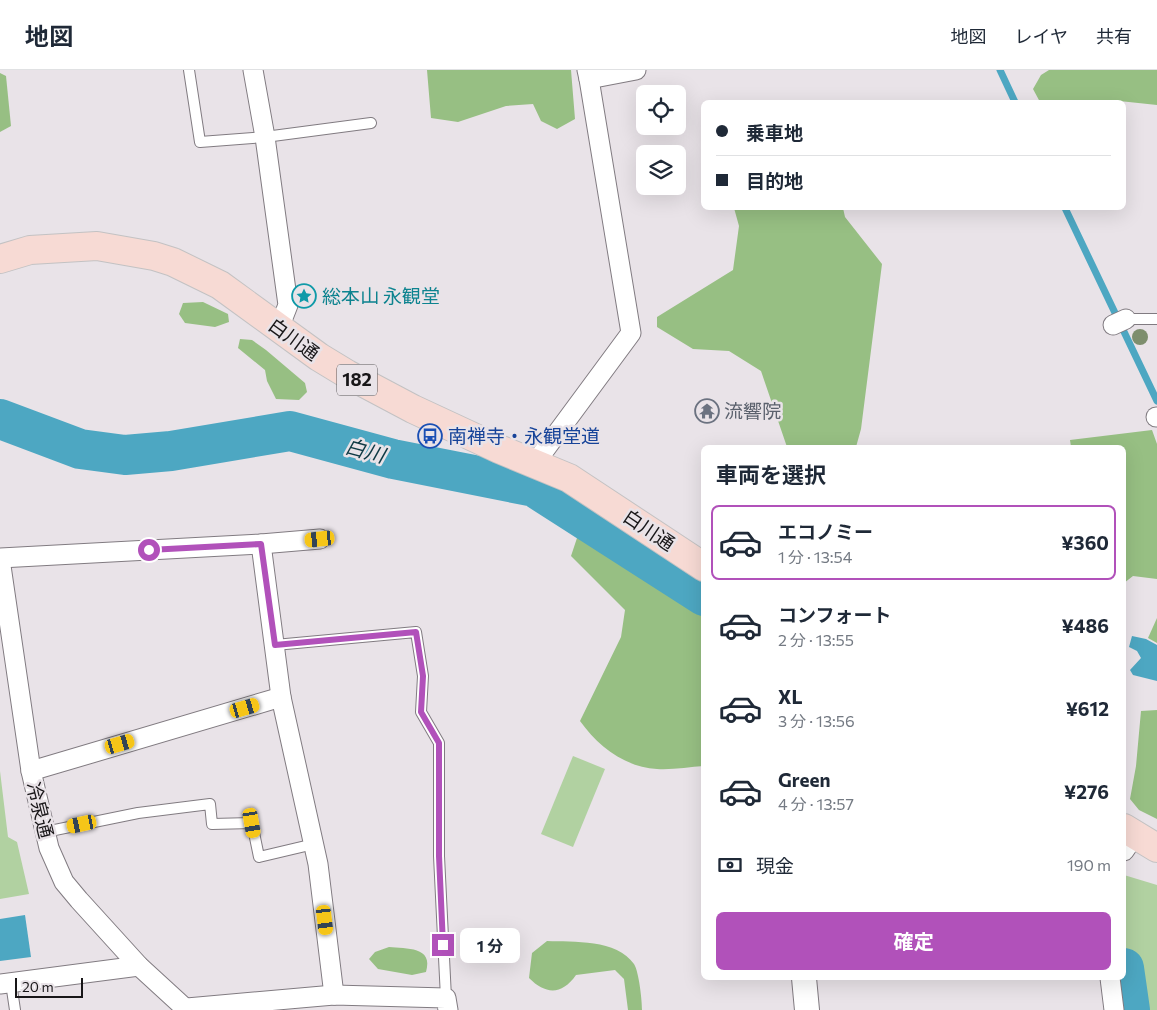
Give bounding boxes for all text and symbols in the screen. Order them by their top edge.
text: 地図 [25,21,73,50]
text: 地図 [951,25,987,47]
text: レイヤ [1015,25,1068,47]
text: 共有 [1096,25,1132,47]
map controls [636,85,686,195]
button: locate [636,85,686,135]
text: 乗車地 [746,121,803,144]
button: layers [636,145,686,195]
text: 目的地 [746,169,803,192]
place icon: 総本山 永観堂 [291,283,317,309]
place label: 総本山 永観堂 [322,284,440,307]
street label: 白川通 [264,313,324,365]
road number: 182 [337,364,377,396]
temple icon: 流響院 [694,398,720,424]
place label: 流響院 [724,399,781,422]
bus stop icon: 南禅寺・永観堂道 [417,423,443,449]
place label: 南禅寺・永観堂道 [448,424,600,447]
water label: 白川 [343,433,390,467]
text: 車両を選択 [716,461,826,488]
street label: 白川通 [619,504,679,555]
icon: car [718,520,763,565]
text: エコノミー [778,520,873,543]
car [304,530,335,548]
text: ¥360 [1061,531,1109,554]
route start [138,539,160,561]
text: 1 分 · 13:54 [778,547,852,566]
icon: car [718,603,763,648]
text: コンフォート [778,603,891,626]
text: ¥486 [1062,614,1109,637]
text: 2 分 · 13:55 [778,630,854,649]
text: XL [778,685,803,708]
icon: car [718,686,763,731]
car [228,697,261,719]
text: ¥612 [1066,697,1109,720]
text: 3 分 · 13:56 [778,711,855,730]
car [103,733,136,755]
text: Green [778,768,830,791]
icon: car [718,769,763,814]
street label: 冷泉通 [22,779,59,840]
text: ¥276 [1064,780,1109,803]
text: 4 分 · 13:57 [778,794,854,813]
car [242,807,261,839]
car [65,814,98,834]
icon: cash [716,851,744,879]
text: 現金 [756,854,794,877]
text: 190 m [1067,855,1111,874]
car [315,904,334,936]
button: 確定 [716,912,1111,970]
callout: 1 分 [460,928,520,962]
route end [432,934,454,956]
text: 1 分 [477,936,503,955]
scale bar [15,975,82,998]
text: 20 m [22,978,54,995]

